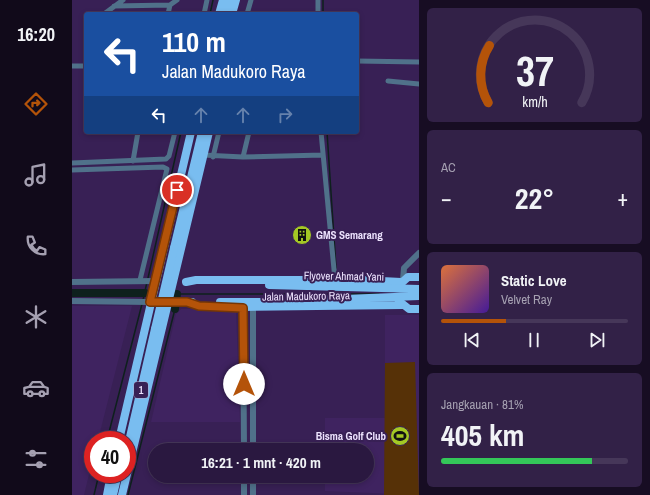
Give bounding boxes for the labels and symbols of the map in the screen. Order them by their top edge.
pin [160,173,194,207]
building icon: GMS Semarang [291,224,313,246]
place label: GMS Semarang [316,228,383,242]
street label: Flyover Ahmad Yani [304,268,384,284]
street label: Jalan Madukoro Raya [262,288,350,304]
position arrow [223,363,265,405]
road number: 1 [134,382,148,398]
sports icon: Bisma Golf Club [389,425,411,447]
place label: Bisma Golf Club [316,429,386,443]
speed limit sign: 40 [84,431,136,483]

